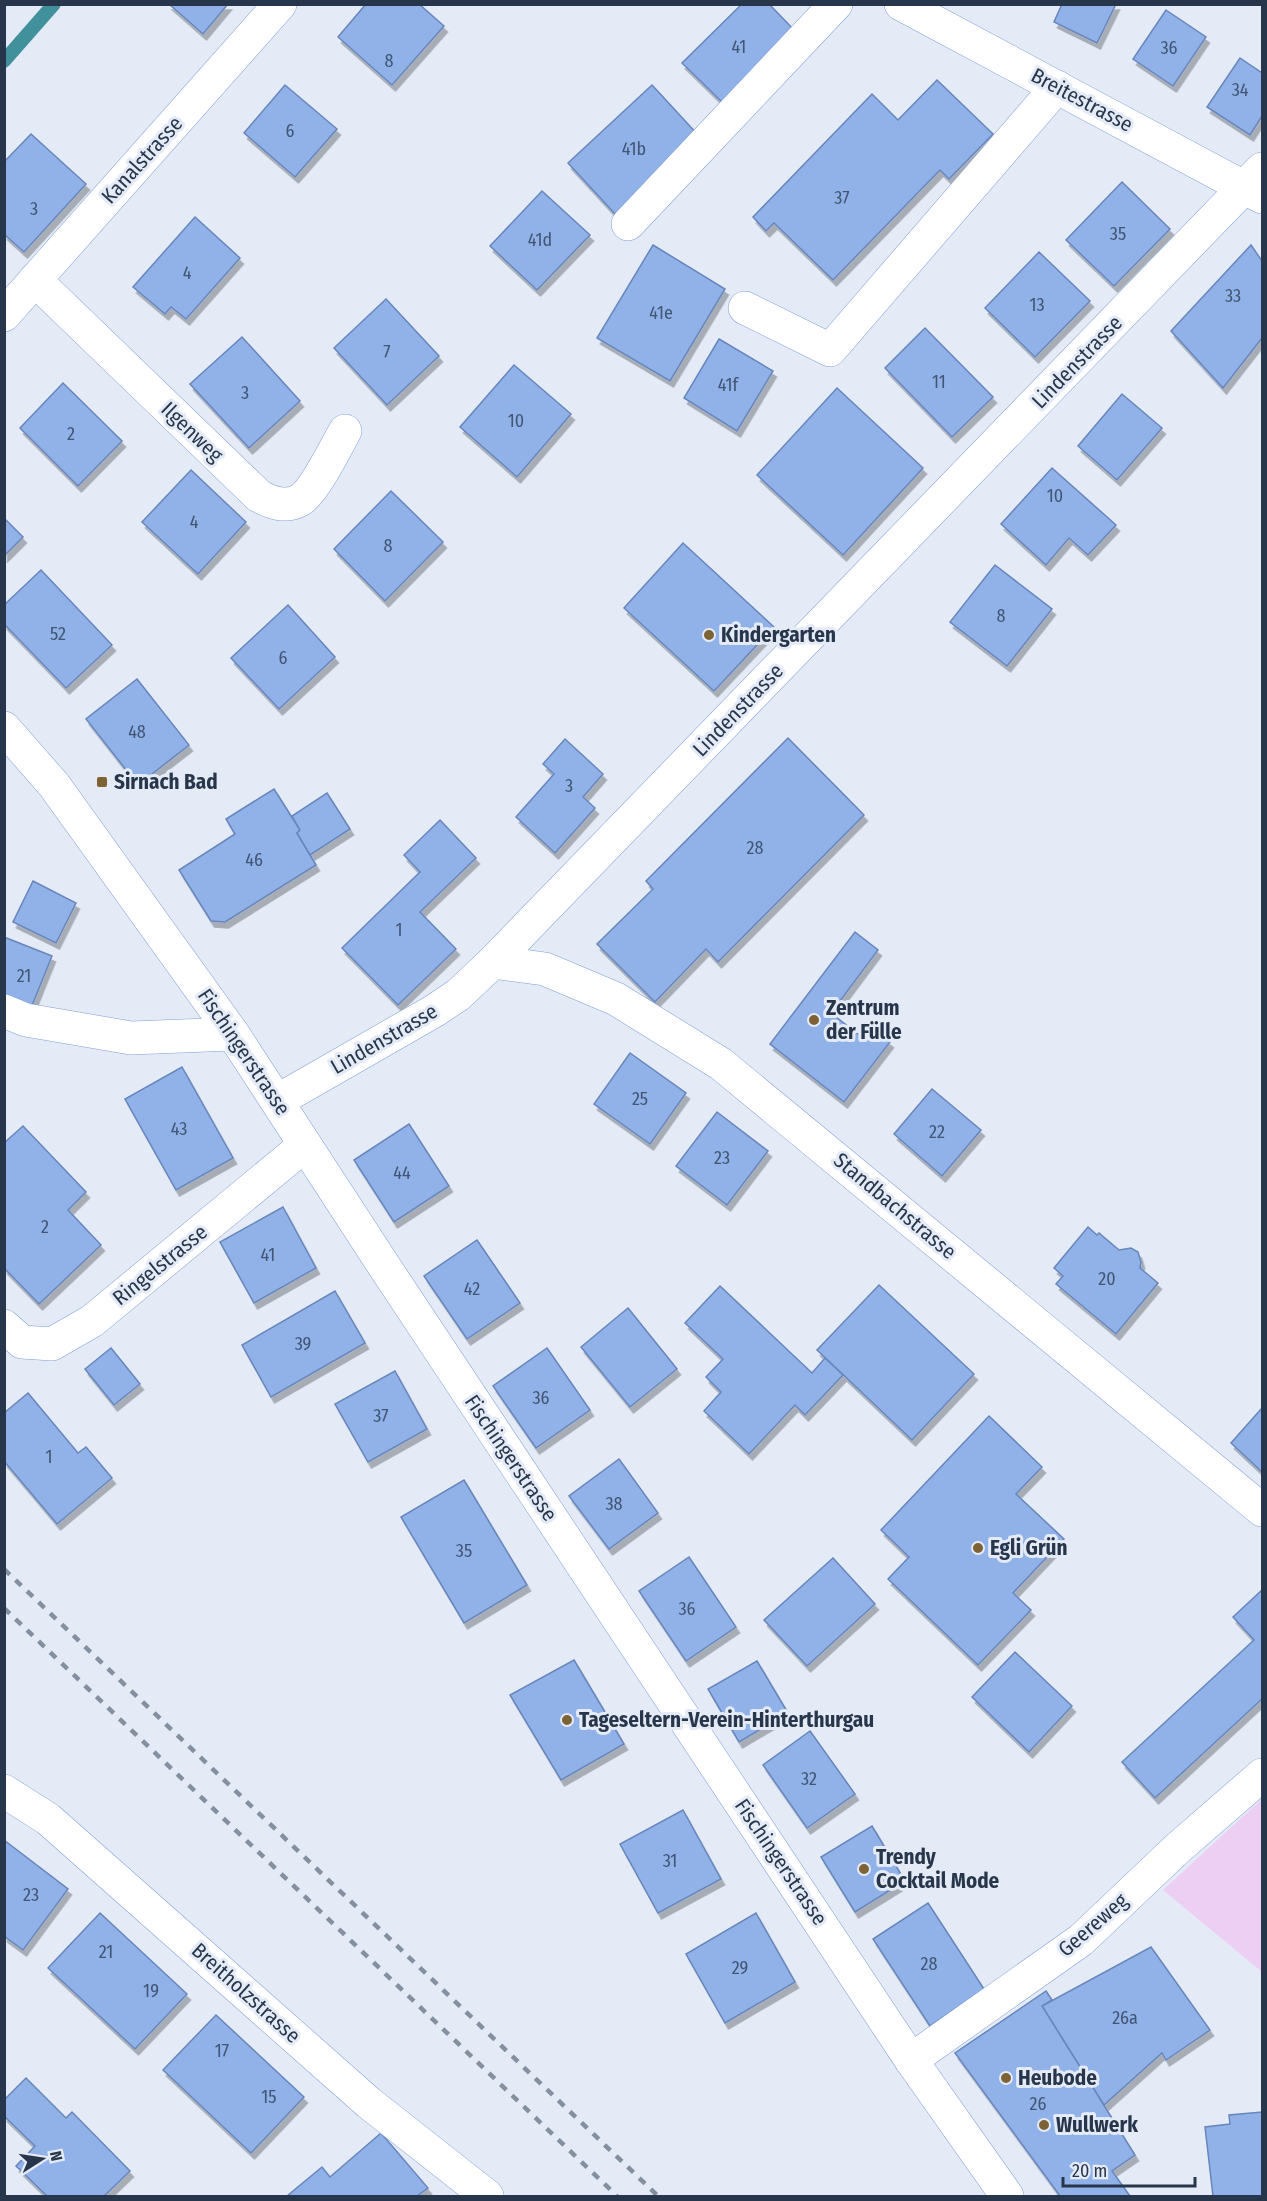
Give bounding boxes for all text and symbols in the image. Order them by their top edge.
house number: 41 [732,36,746,58]
house number: 36 [1160,37,1178,59]
house number: 8 [385,50,394,72]
street label: Breitestrasse [1027,62,1137,138]
house number: 34 [1232,79,1249,101]
street label: Kanalstrasse [96,111,188,209]
house number: 6 [286,120,295,142]
house number: 41b [622,138,646,160]
house number: 37 [834,187,850,209]
house number: 3 [30,198,38,220]
house number: 35 [1110,223,1126,245]
house number: 41d [528,229,552,251]
house number: 4 [183,262,192,284]
house number: 33 [1225,285,1241,307]
house number: 13 [1029,294,1045,316]
house number: 41e [649,302,673,324]
street label: Lindenstrasse [1026,310,1128,414]
house number: 7 [383,341,391,363]
house number: 11 [932,371,946,393]
house number: 41f [718,374,740,396]
house number: 3 [241,382,249,404]
street label: Ilgenweg [156,396,228,468]
house number: 10 [508,410,524,432]
house number: 2 [67,423,75,445]
house number: 10 [1047,485,1063,507]
house number: 4 [190,511,199,533]
house number: 8 [384,535,393,557]
house number: 8 [997,605,1006,627]
place label: Kindergarten [721,622,836,648]
house number: 52 [50,623,66,645]
marker: Kindergarten [702,628,716,642]
house number: 6 [279,647,288,669]
street label: Lindenstrasse [687,658,789,762]
house number: 48 [128,721,146,743]
place label: Sirnach Bad [114,769,218,795]
marker: Sirnach Bad [95,775,109,789]
house number: 3 [565,775,573,797]
house number: 28 [747,837,763,859]
house number: 46 [245,849,263,871]
house number: 1 [395,919,403,941]
house number: 21 [17,965,31,987]
street label: Fischingerstrasse [192,984,296,1120]
place label: Zentrum der Fülle [826,995,902,1045]
street label: Lindenstrasse [326,998,442,1080]
marker: Zentrum der Fülle [807,1013,821,1027]
house number: 25 [632,1088,648,1110]
house number: 43 [171,1118,187,1140]
house number: 22 [929,1121,945,1143]
house number: 23 [714,1147,730,1169]
street label: Standbachstrasse [828,1147,962,1265]
house number: 44 [393,1162,411,1184]
house number: 2 [41,1216,49,1238]
street label: Ringelstrasse [108,1219,212,1311]
house number: 41 [261,1244,275,1266]
house number: 20 [1098,1268,1116,1290]
house number: 42 [464,1278,480,1300]
house number: 39 [295,1333,311,1355]
house number: 36 [532,1387,550,1409]
street label: Fischingerstrasse [459,1390,563,1526]
house number: 37 [373,1405,389,1427]
house number: 1 [45,1446,53,1468]
house number: 38 [605,1493,623,1515]
place label: Egli Grün [990,1535,1068,1561]
house number: 35 [456,1540,472,1562]
marker: Egli Grün [971,1541,985,1555]
house number: 36 [678,1598,696,1620]
place label: Tageseltern-Verein-Hinterthurgau [579,1707,874,1733]
marker: Tageseltern-Verein-Hinterthurgau [560,1713,574,1727]
house number: 32 [801,1768,817,1790]
street label: Fischingerstrasse [729,1794,833,1930]
place label: Trendy Cocktail Mode [876,1844,1000,1894]
house number: 31 [663,1850,677,1872]
marker: Trendy Cocktail Mode [857,1862,871,1876]
house number: 23 [23,1884,39,1906]
street label: Geereweg [1053,1888,1133,1962]
street label: Breitholzstrasse [186,1937,306,2049]
house number: 21 [99,1941,113,1963]
house number: 28 [921,1953,937,1975]
house number: 29 [732,1957,748,1979]
house number: 19 [143,1980,159,2002]
house number: 26a [1112,2007,1138,2029]
house number: 17 [215,2040,229,2062]
place label: Heubode [1018,2065,1097,2091]
marker: Heubode [999,2071,1013,2085]
house number: 15 [261,2086,277,2108]
house number: 26 [1030,2093,1047,2115]
place label: Wullwerk [1056,2112,1138,2138]
marker: Wullwerk [1037,2118,1051,2132]
north arrow [12,2129,72,2189]
text: N [46,2149,66,2163]
scale bar [1063,2150,1195,2188]
text: 20 m [1072,2160,1107,2182]

